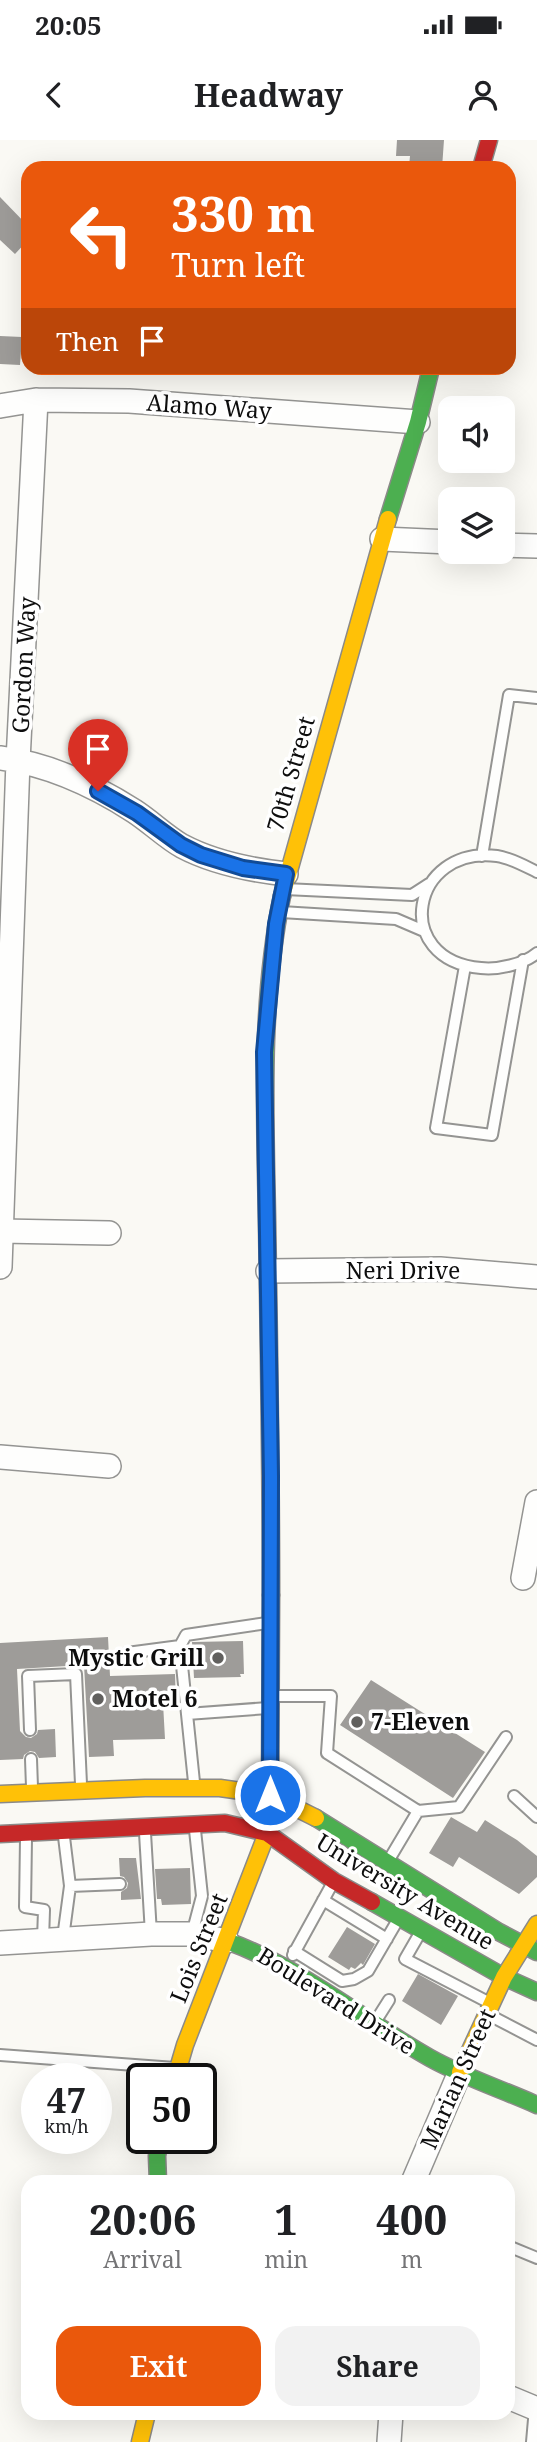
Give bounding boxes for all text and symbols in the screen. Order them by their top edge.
text: 20:05 [35,7,102,43]
text: Headway [194,73,343,116]
icon: back [35,76,73,114]
icon: person [464,76,502,114]
text: 330 m [171,180,315,246]
icon: left [56,189,147,280]
text: Turn left [171,243,305,286]
icon: arrive [133,322,171,360]
text: Then [56,323,119,359]
street label: Alamo Way [145,386,273,426]
map controls [438,396,515,564]
button: sound [438,396,515,473]
button: layers [438,487,515,564]
street label: Gordon Way [3,596,43,734]
street label: 70th Street [258,712,322,835]
pin [68,719,128,791]
icon: arrive [79,730,117,768]
street label: Neri Drive [346,1254,460,1286]
place label: Mystic Grill [68,1641,204,1673]
marker: Mystic Grill [210,1650,226,1666]
place label: Motel 6 [112,1682,198,1714]
marker: Motel 6 [90,1691,106,1707]
place label: 7-Eleven [371,1705,470,1737]
marker: 7-Eleven [349,1714,365,1730]
position arrow [233,1758,307,1832]
street label: University Avenue [311,1825,500,1957]
street label: Lois Street [162,1888,235,2007]
street label: Boulevard Drive [252,1939,421,2061]
street label: Marian Street [412,2003,502,2154]
speed limit sign: 50 [126,2063,217,2154]
text: 47 [47,2076,86,2123]
text: km/h [44,2114,89,2138]
text: 20:06 [89,2190,196,2247]
text: 1 [274,2190,298,2247]
text: 400 [376,2190,447,2247]
text: Arrival [103,2243,182,2275]
text: min [264,2243,308,2275]
text: m [401,2243,422,2275]
button: Exit [56,2326,261,2406]
button: Share [275,2326,480,2406]

